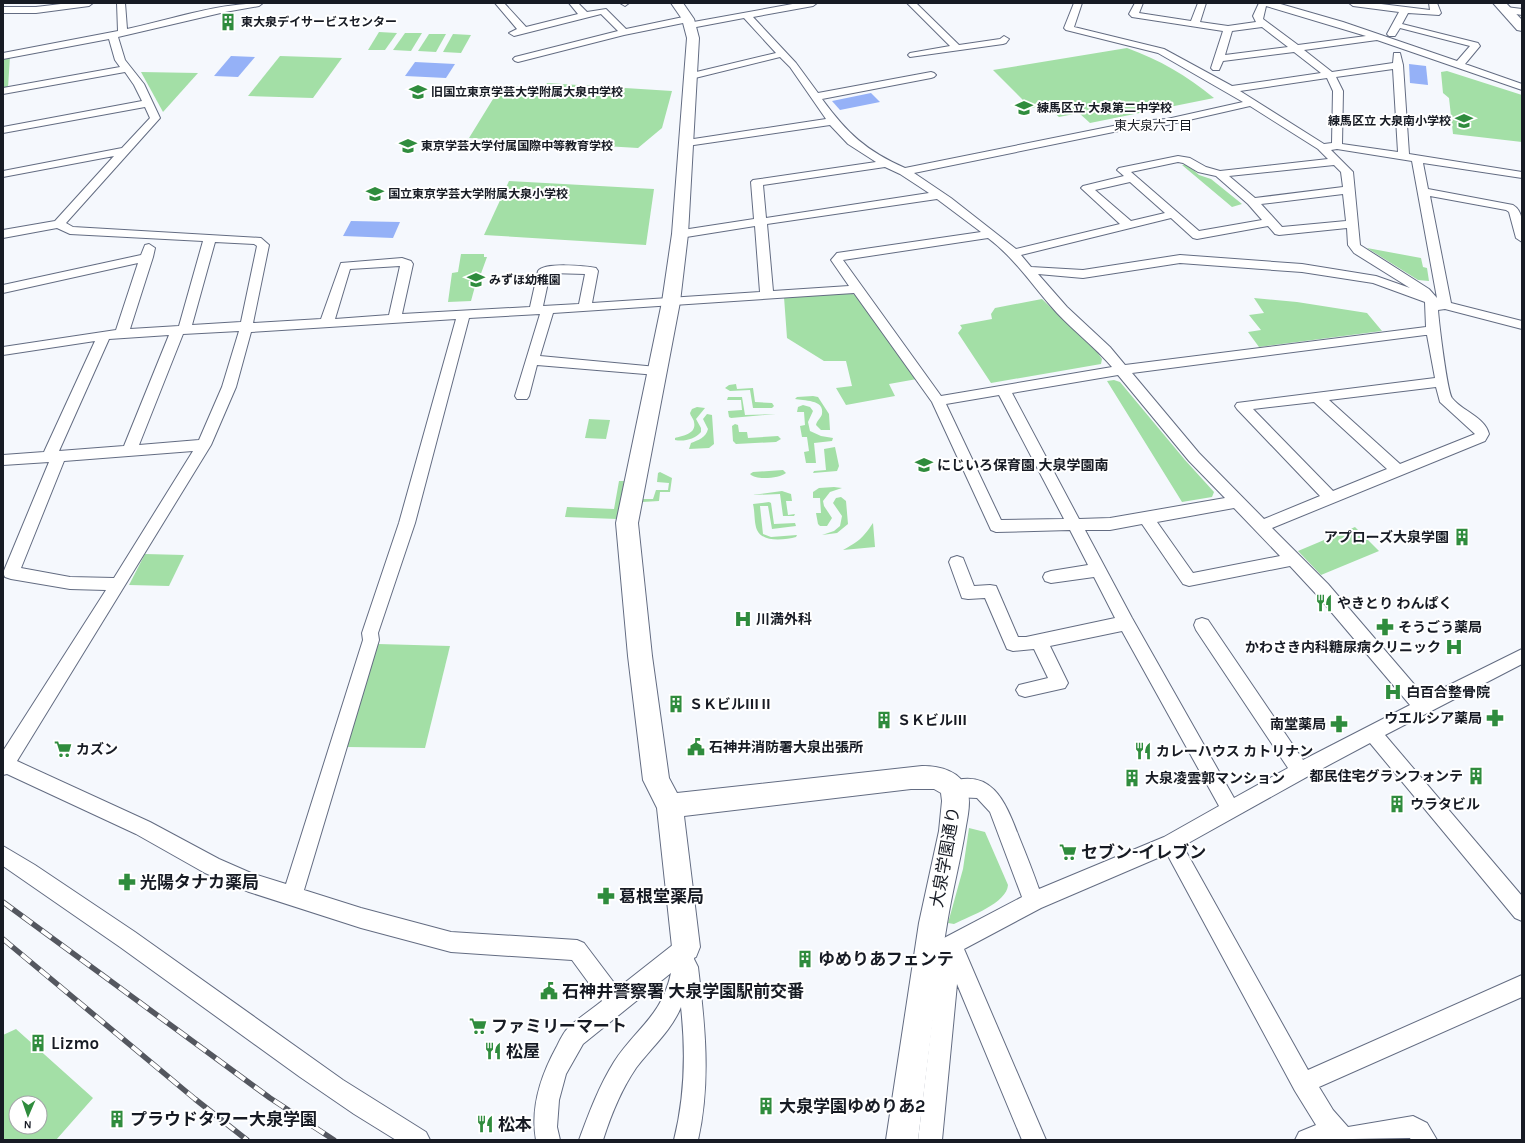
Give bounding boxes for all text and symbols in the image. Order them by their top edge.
building icon: 東大泉デイサービスセンター [218,12,238,32]
place label: 東大泉デイサービスセンター [241,15,397,29]
school or university icon: 旧国立東京学芸大学附属大泉中学校 [408,82,428,102]
place label: 旧国立東京学芸大学附属大泉中学校 [431,85,623,99]
school or university icon: 練馬区立 大泉第二中学校 [1014,98,1034,118]
place label: 練馬区立 大泉第二中学校 [1037,101,1172,115]
school or university icon: 練馬区立 大泉南小学校 [1454,111,1474,131]
place label: 練馬区立 大泉南小学校 [1328,114,1451,128]
district label: 東大泉六丁目 [1114,118,1192,133]
school or university icon: 東京学芸大学付属国際中等教育学校 [398,136,418,156]
place label: 東京学芸大学付属国際中等教育学校 [421,139,613,153]
school or university icon: 国立東京学芸大学附属大泉小学校 [365,184,385,204]
place label: 国立東京学芸大学附属大泉小学校 [388,187,568,201]
school or university icon: みずほ幼稚園 [466,270,486,290]
place label: みずほ幼稚園 [489,273,561,287]
school or university icon: にじいろ保育園 大泉学園南 [914,455,934,475]
place label: にじいろ保育園 大泉学園南 [937,457,1109,474]
building icon: アプローズ大泉学園 [1452,527,1472,547]
place label: アプローズ大泉学園 [1324,529,1449,546]
restaurant icon: やきとり わんぱく [1314,593,1334,613]
place label: やきとり わんぱく [1337,595,1453,612]
hospital icon: 川満外科 [733,609,753,629]
place label: 川満外科 [756,611,812,628]
pharmacy icon: そうごう薬局 [1375,617,1395,637]
place label: そうごう薬局 [1398,619,1482,636]
hospital icon: かわさき内科糖尿病クリニック [1444,637,1464,657]
place label: かわさき内科糖尿病クリニック [1245,639,1441,656]
hospital icon: 白百合整骨院 [1383,682,1403,702]
place label: 白百合整骨院 [1406,684,1490,701]
building icon: ＳＫビルⅢⅡ [666,694,686,714]
place label: ＳＫビルⅢⅡ [689,696,773,713]
pharmacy icon: ウエルシア薬局 [1485,708,1505,728]
building icon: ＳＫビルⅢ [874,710,894,730]
place label: ウエルシア薬局 [1384,710,1482,727]
place label: ＳＫビルⅢ [897,712,967,729]
pharmacy icon: 南堂薬局 [1329,714,1349,734]
place label: 南堂薬局 [1270,716,1326,733]
public building icon: 石神井消防署大泉出張所 [686,737,706,757]
supermarket icon: カズン [53,739,73,759]
place label: 石神井消防署大泉出張所 [709,739,863,756]
place label: カズン [76,741,118,758]
restaurant icon: カレーハウス カトリナン [1133,741,1153,761]
place label: カレーハウス カトリナン [1156,743,1313,760]
building icon: 都民住宅グランフォンテ [1466,766,1486,786]
building icon: 大泉凌雲郭マンション [1122,768,1142,788]
place label: 都民住宅グランフォンテ [1309,768,1463,785]
place label: 大泉凌雲郭マンション [1145,770,1285,787]
building icon: ウラタビル [1387,794,1407,814]
place label: ウラタビル [1410,796,1480,813]
street label: 大泉学園通り [926,805,964,909]
supermarket icon: セブン-イレブン [1058,842,1078,862]
place label: セブン-イレブン [1081,842,1206,862]
pharmacy icon: 光陽タナカ薬局 [117,872,137,892]
place label: 光陽タナカ薬局 [140,872,259,892]
pharmacy icon: 葛根堂薬局 [596,886,616,906]
place label: 葛根堂薬局 [619,886,704,906]
building icon: ゆめりあフェンテ [795,949,815,969]
place label: ゆめりあフェンテ [818,949,954,969]
public building icon: 石神井警察署 大泉学園駅前交番 [539,981,559,1001]
place label: 石神井警察署 大泉学園駅前交番 [562,981,804,1001]
supermarket icon: ファミリーマート [468,1016,488,1036]
place label: ファミリーマート [491,1016,627,1036]
building icon: Lizmo [28,1033,48,1053]
place label: Lizmo [51,1033,99,1053]
restaurant icon: 松屋 [483,1041,503,1061]
place label: 松屋 [506,1041,540,1061]
north arrow [8,1095,48,1135]
building icon: 大泉学園ゆめりあ2 [756,1096,776,1116]
place label: 大泉学園ゆめりあ2 [779,1096,925,1116]
building icon: プラウドタワー大泉学園 [107,1109,127,1129]
place label: プラウドタワー大泉学園 [130,1109,317,1129]
restaurant icon: 松本 [475,1114,495,1134]
place label: 松本 [498,1114,532,1134]
text: N [23,1118,32,1131]

